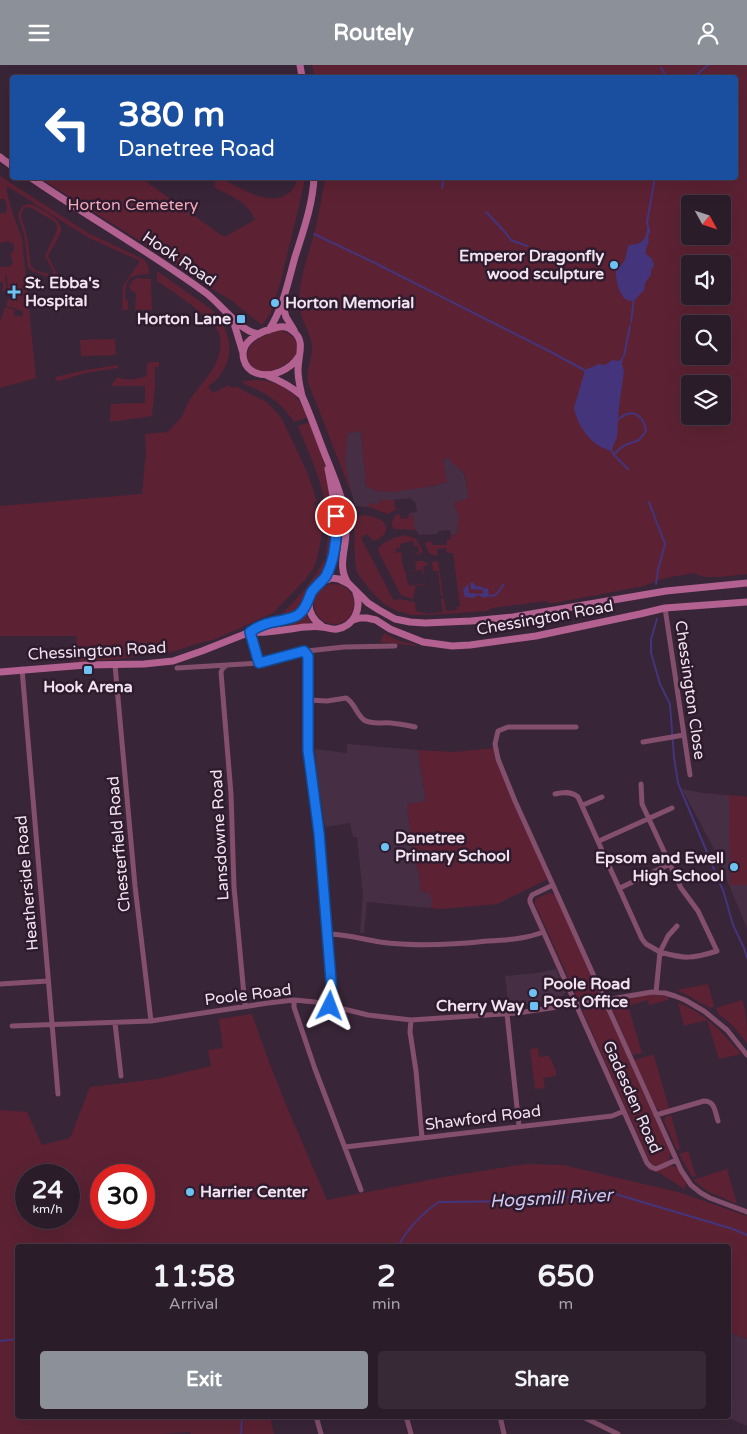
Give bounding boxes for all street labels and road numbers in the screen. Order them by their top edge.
street label: Hook Road [138,227,220,291]
street label: Chessington Road [475,596,615,640]
street label: Chessington Close [670,619,710,761]
street label: Chessington Road [27,637,167,665]
street label: Lansdowne Road [207,769,233,901]
street label: Chesterfield Road [103,775,135,913]
street label: Heatherside Road [11,814,43,952]
street label: Poole Road [203,980,293,1010]
street label: Gadesden Road [598,1038,666,1156]
street label: Shawford Road [424,1101,542,1135]

